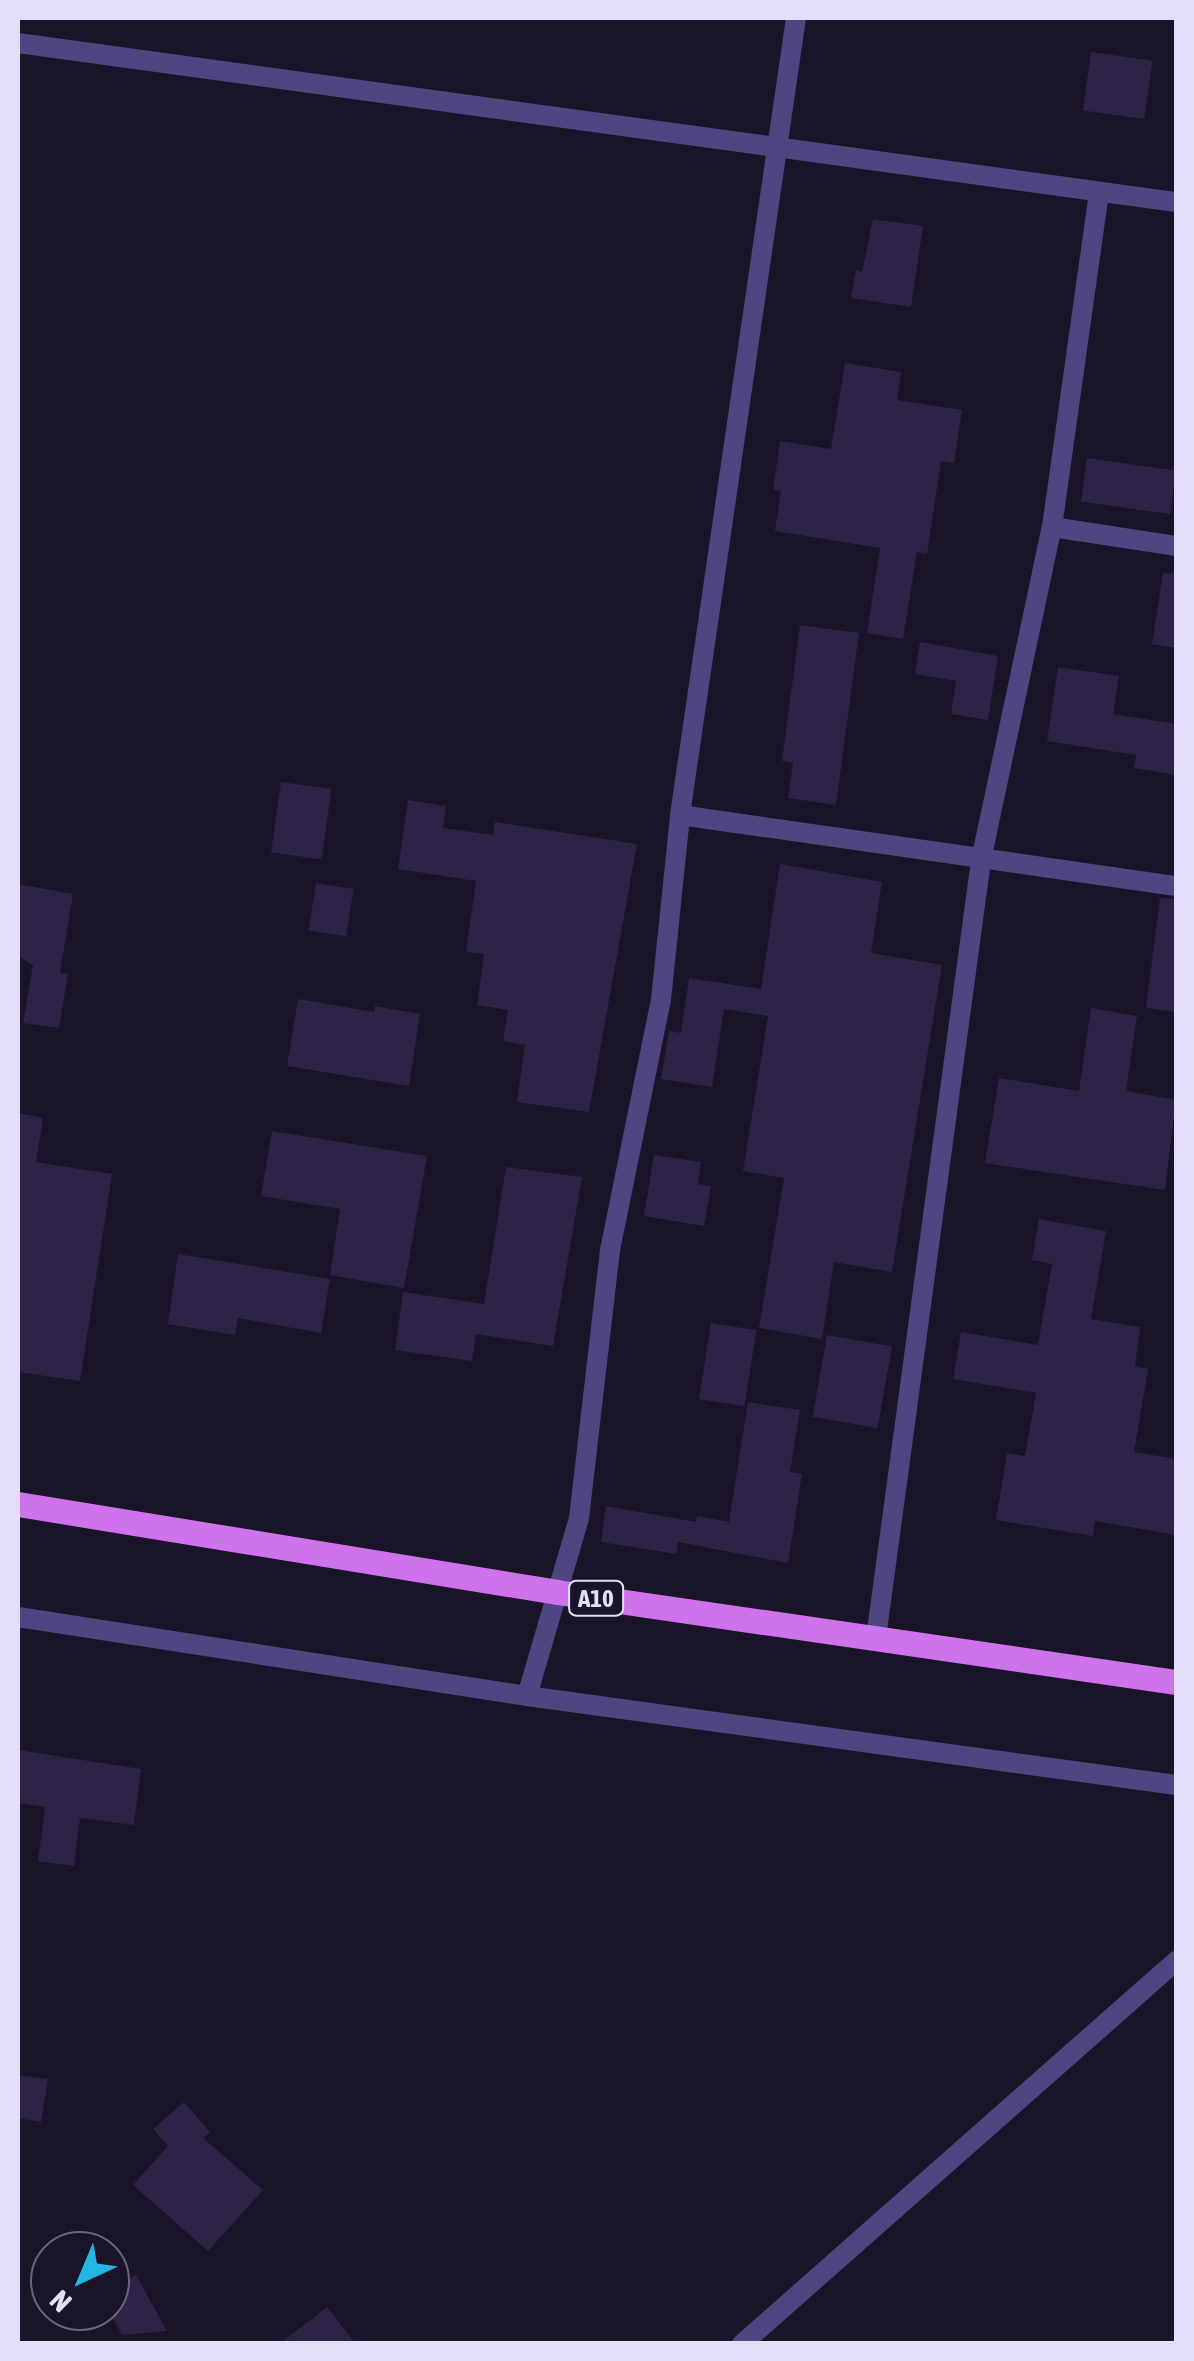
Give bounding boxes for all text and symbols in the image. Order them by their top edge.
road number: A10 [566,1578,626,1618]
north arrow [30,2231,130,2331]
text: N [43,2284,78,2318]

